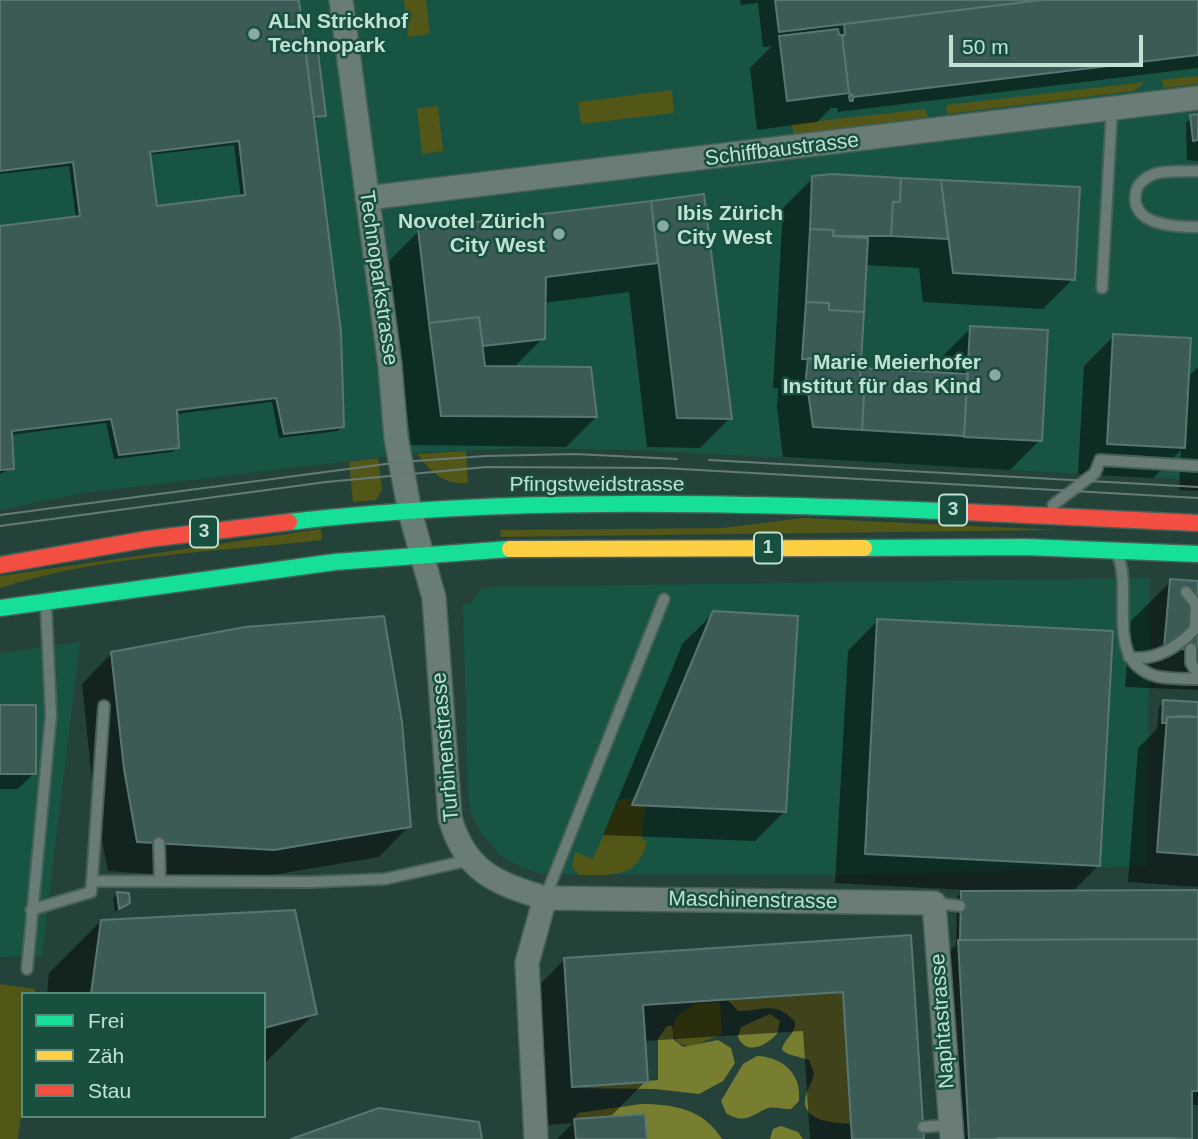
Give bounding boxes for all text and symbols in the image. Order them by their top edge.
place label: ALN Strickhof Technopark [268,9,408,59]
scale bar [953,21,1147,65]
marker: ALN Strickhof Technopark [246,26,262,42]
text: 50 m [962,35,1009,58]
street label: Schiffbaustrasse [704,128,860,172]
street label: Technoparkstrasse [353,189,403,367]
place label: Ibis Zürich City West [677,201,783,251]
place label: Novotel Zürich City West [398,209,545,259]
marker: Ibis Zürich City West [655,218,671,234]
marker: Novotel Zürich City West [551,226,567,242]
place label: Marie Meierhofer Institut für das Kind [783,350,981,400]
marker: Marie Meierhofer Institut für das Kind [987,367,1003,383]
street label: Pfingstweidstrasse [509,472,685,498]
road number: 3 [939,495,967,526]
road number: 3 [190,516,218,548]
road number: 1 [754,533,782,564]
street label: Turbinenstrasse [427,671,465,823]
street label: Maschinenstrasse [668,887,838,915]
street label: Naphtastrasse [926,953,960,1089]
legend [21,992,266,1118]
text: Frei [88,1009,124,1032]
text: Zäh [88,1044,124,1067]
text: Stau [88,1079,131,1102]

